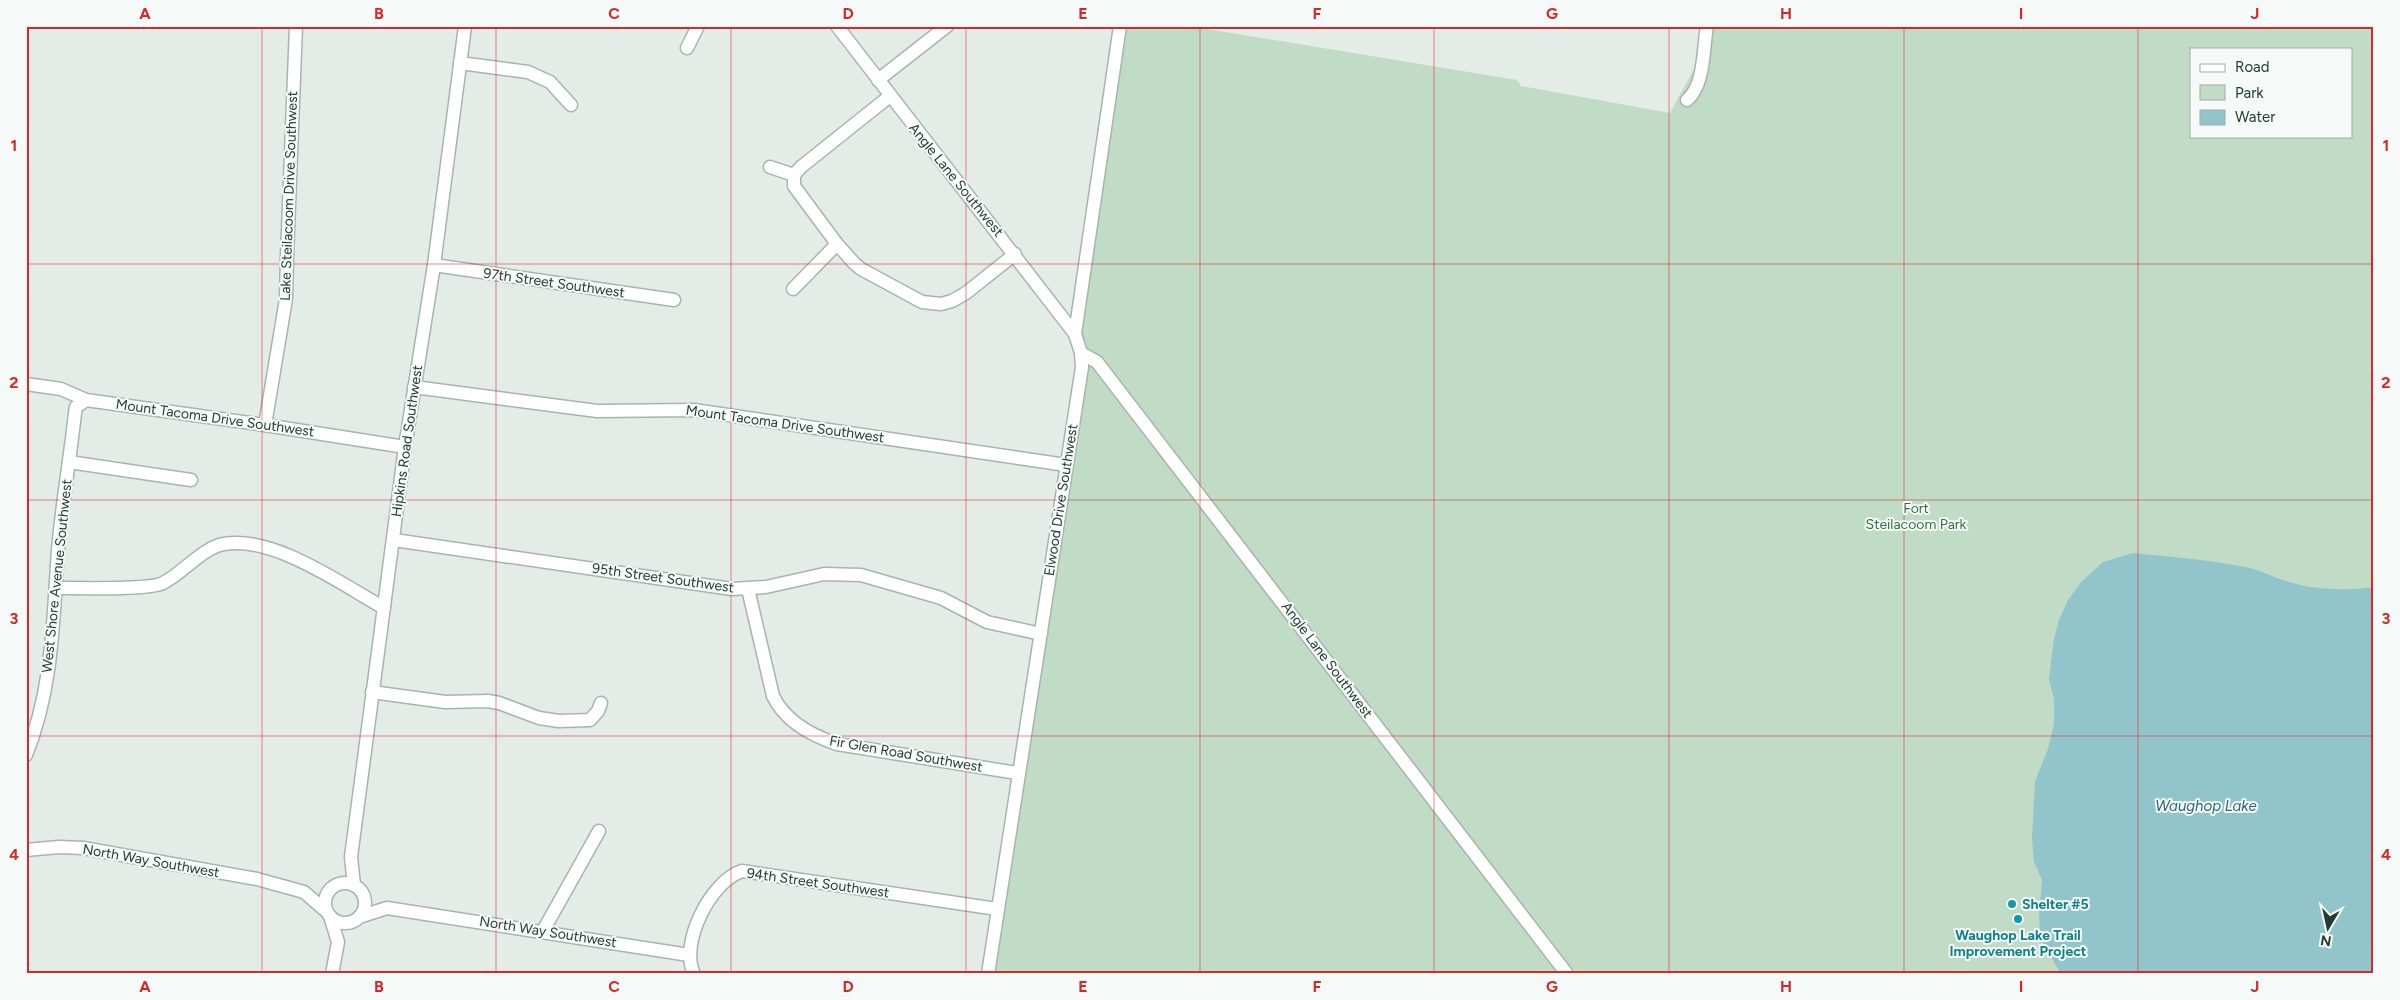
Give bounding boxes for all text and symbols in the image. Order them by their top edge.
text: A [139,4,151,23]
text: B [374,4,384,23]
text: C [608,4,620,23]
text: D [842,4,854,23]
text: E [1078,4,1088,23]
text: F [1313,4,1322,23]
text: G [1546,4,1558,23]
text: H [1780,4,1792,23]
text: I [2019,4,2023,23]
text: J [2251,4,2259,23]
legend [2190,48,2352,138]
text: Road [2235,58,2270,76]
text: Park [2235,84,2264,102]
street label: Lake Steilacoom Drive Southwest [277,91,301,301]
text: Water [2235,108,2275,126]
street label: Angle Lane Southwest [905,120,1007,240]
text: 1 [11,136,17,155]
text: 1 [2383,136,2389,155]
street label: 97th Street Southwest [482,265,626,301]
street label: Hipkins Road Southwest [388,364,426,518]
text: 2 [9,373,19,392]
text: 2 [2381,373,2391,392]
street label: Mount Tacoma Drive Southwest [115,396,315,440]
street label: Mount Tacoma Drive Southwest [685,402,885,446]
street label: Elwood Drive Southwest [1041,423,1081,577]
street label: West Shore Avenue Southwest [38,478,76,674]
park label: Fort Steilacoom Park [1866,500,1967,533]
street label: 95th Street Southwest [591,560,735,596]
street label: Angle Lane Southwest [1278,599,1376,721]
text: 3 [10,609,19,628]
text: 3 [2382,609,2391,628]
street label: Fir Glen Road Southwest [828,732,984,776]
water label: Waughop Lake [2155,797,2257,815]
street label: North Way Southwest [81,841,221,881]
text: 4 [9,845,19,864]
text: 4 [2381,845,2391,864]
street label: 94th Street Southwest [746,865,890,901]
place label: Shelter #5 [2022,896,2089,913]
marker: Shelter #5 [2006,898,2018,910]
north arrow [2302,902,2352,952]
street label: North Way Southwest [478,913,618,951]
marker: Waughop Lake Trail Improvement Project [2012,913,2024,925]
place label: Waughop Lake Trail Improvement Project [1950,927,2087,960]
text: N [2319,931,2333,950]
text: A [139,977,151,996]
text: B [374,977,384,996]
text: C [608,977,620,996]
text: D [842,977,854,996]
text: E [1078,977,1088,996]
text: F [1313,977,1322,996]
text: G [1546,977,1558,996]
text: H [1780,977,1792,996]
text: I [2019,977,2023,996]
text: J [2251,977,2259,996]

